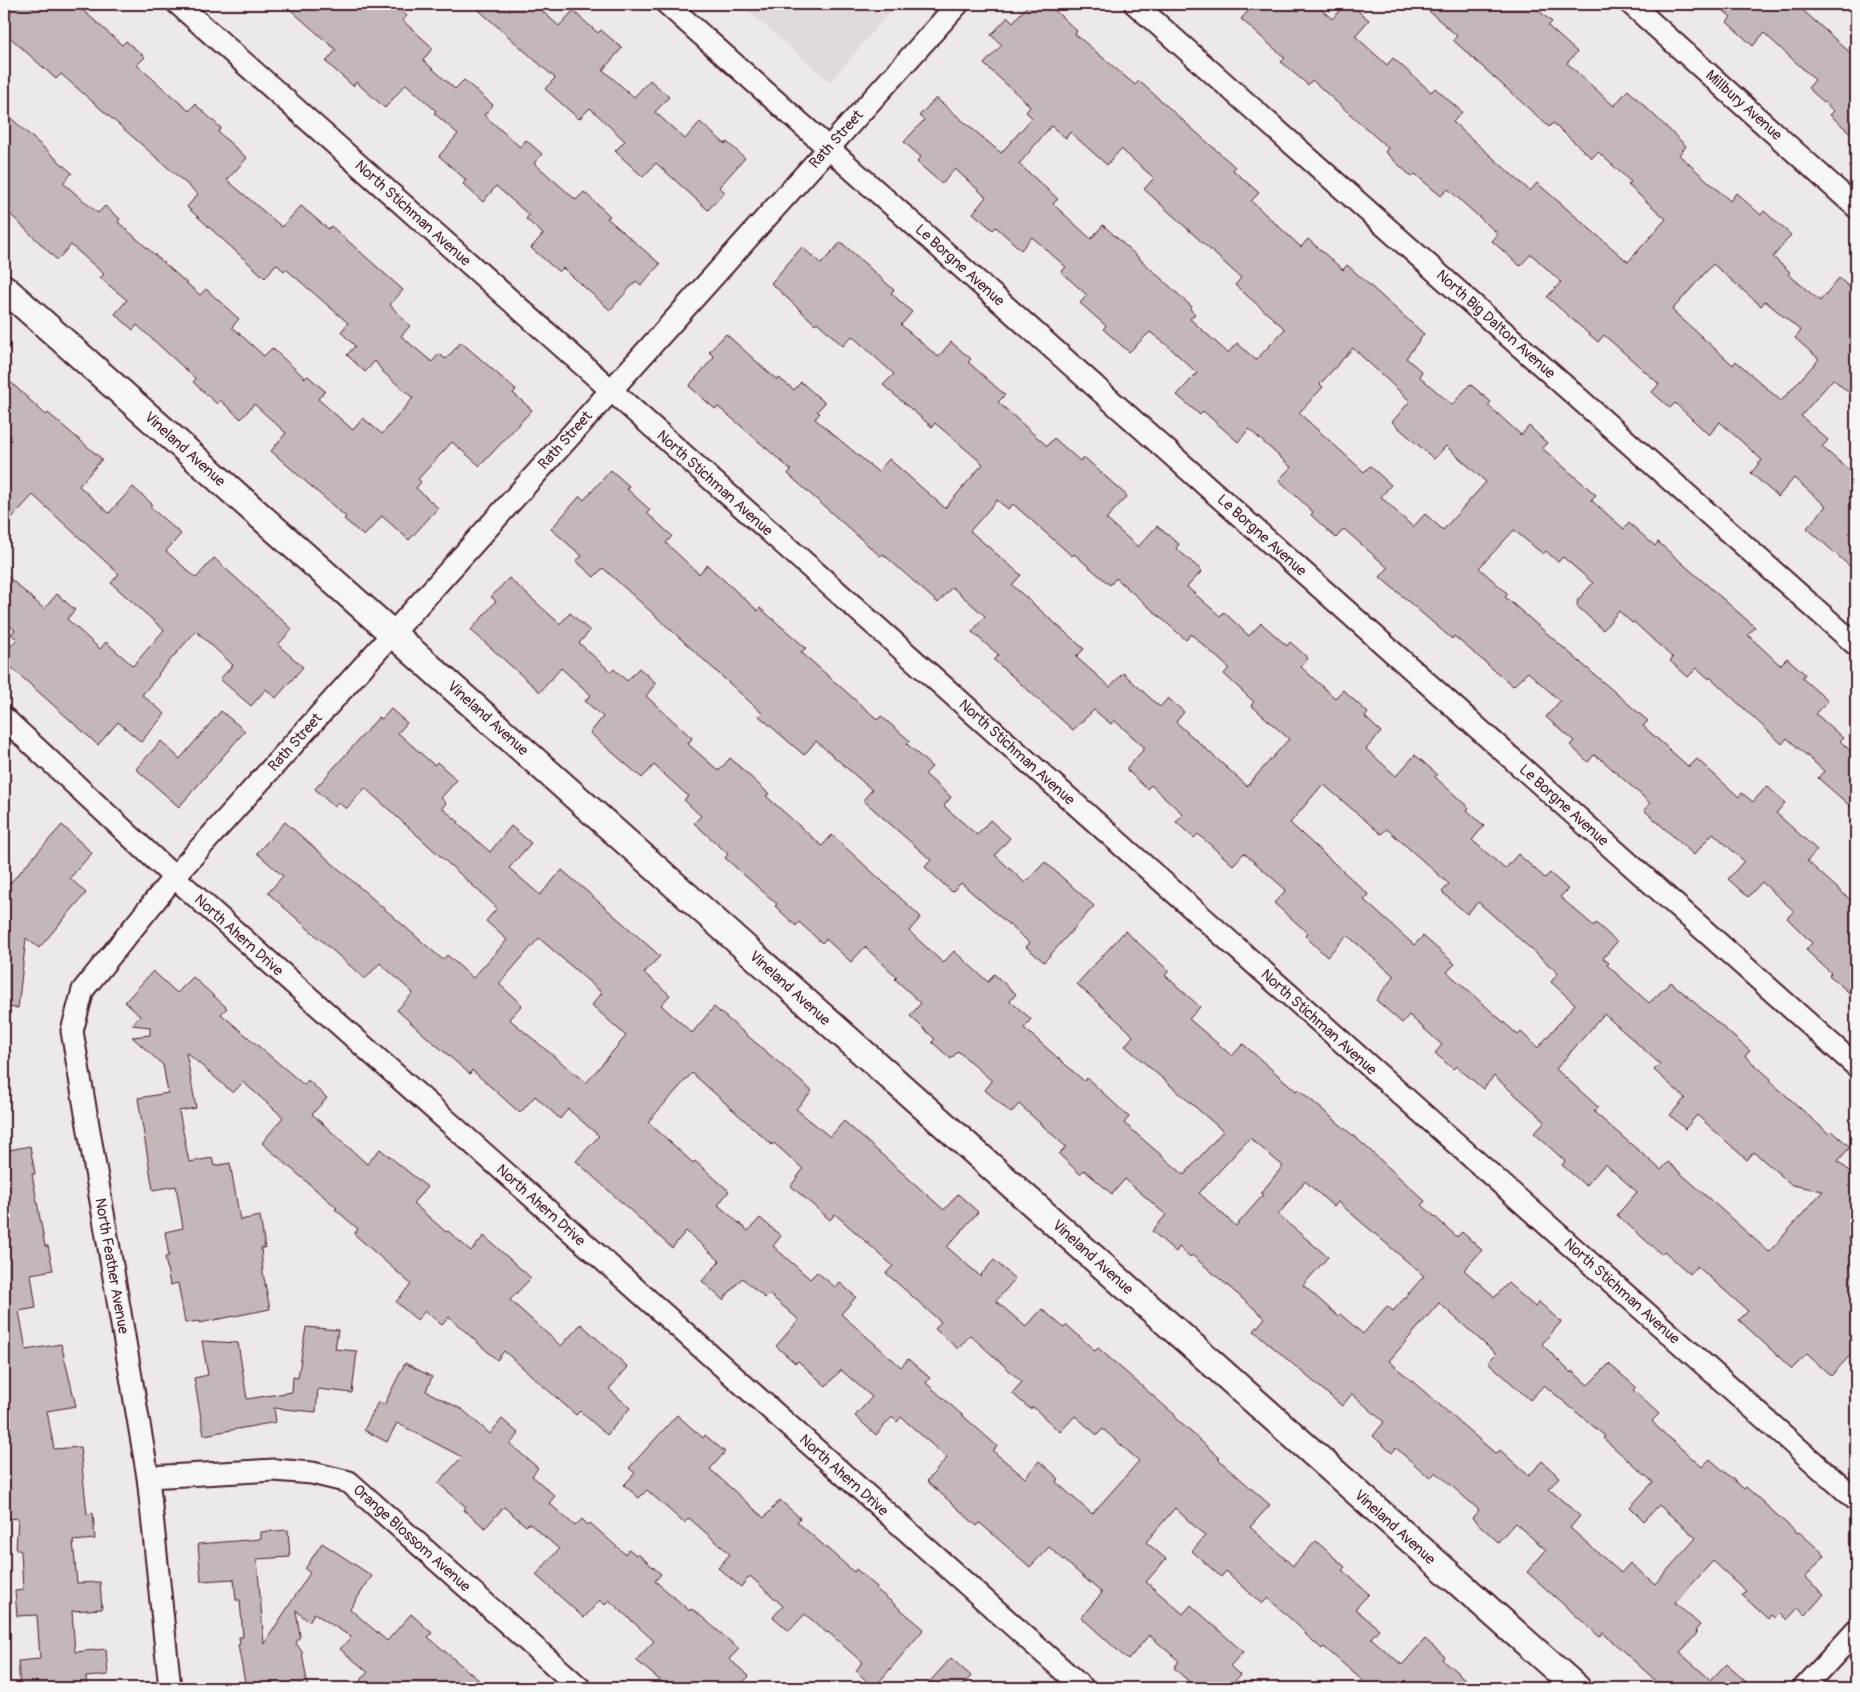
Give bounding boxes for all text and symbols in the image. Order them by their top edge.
street label: Millbury Avenue [1701,66,1786,145]
street label: Rath Street [805,105,868,173]
street label: North Stichman Avenue [351,156,475,271]
street label: Le Borgne Avenue [911,220,1009,311]
street label: North Big Dalton Avenue [1432,266,1560,383]
street label: Rath Street [534,406,597,474]
street label: Vineland Avenue [140,408,230,491]
street label: North Stichman Avenue [653,426,777,541]
street label: Le Borgne Avenue [1213,490,1311,581]
street label: Vineland Avenue [443,677,533,760]
street label: North Stichman Avenue [955,695,1079,810]
street label: Rath Street [264,708,327,776]
street label: Le Borgne Avenue [1515,760,1613,851]
street label: North Ahern Drive [190,890,288,981]
street label: Vineland Avenue [745,947,835,1030]
street label: North Stichman Avenue [1257,965,1381,1080]
street label: North Ahern Drive [492,1160,590,1251]
street label: North Feather Avenue [90,1197,133,1336]
street label: Vineland Avenue [1048,1216,1138,1299]
street label: North Stichman Avenue [1560,1234,1684,1349]
street label: North Ahern Drive [795,1430,893,1521]
street label: Orange Blossom Avenue [349,1480,475,1597]
street label: Vineland Avenue [1350,1486,1440,1569]

